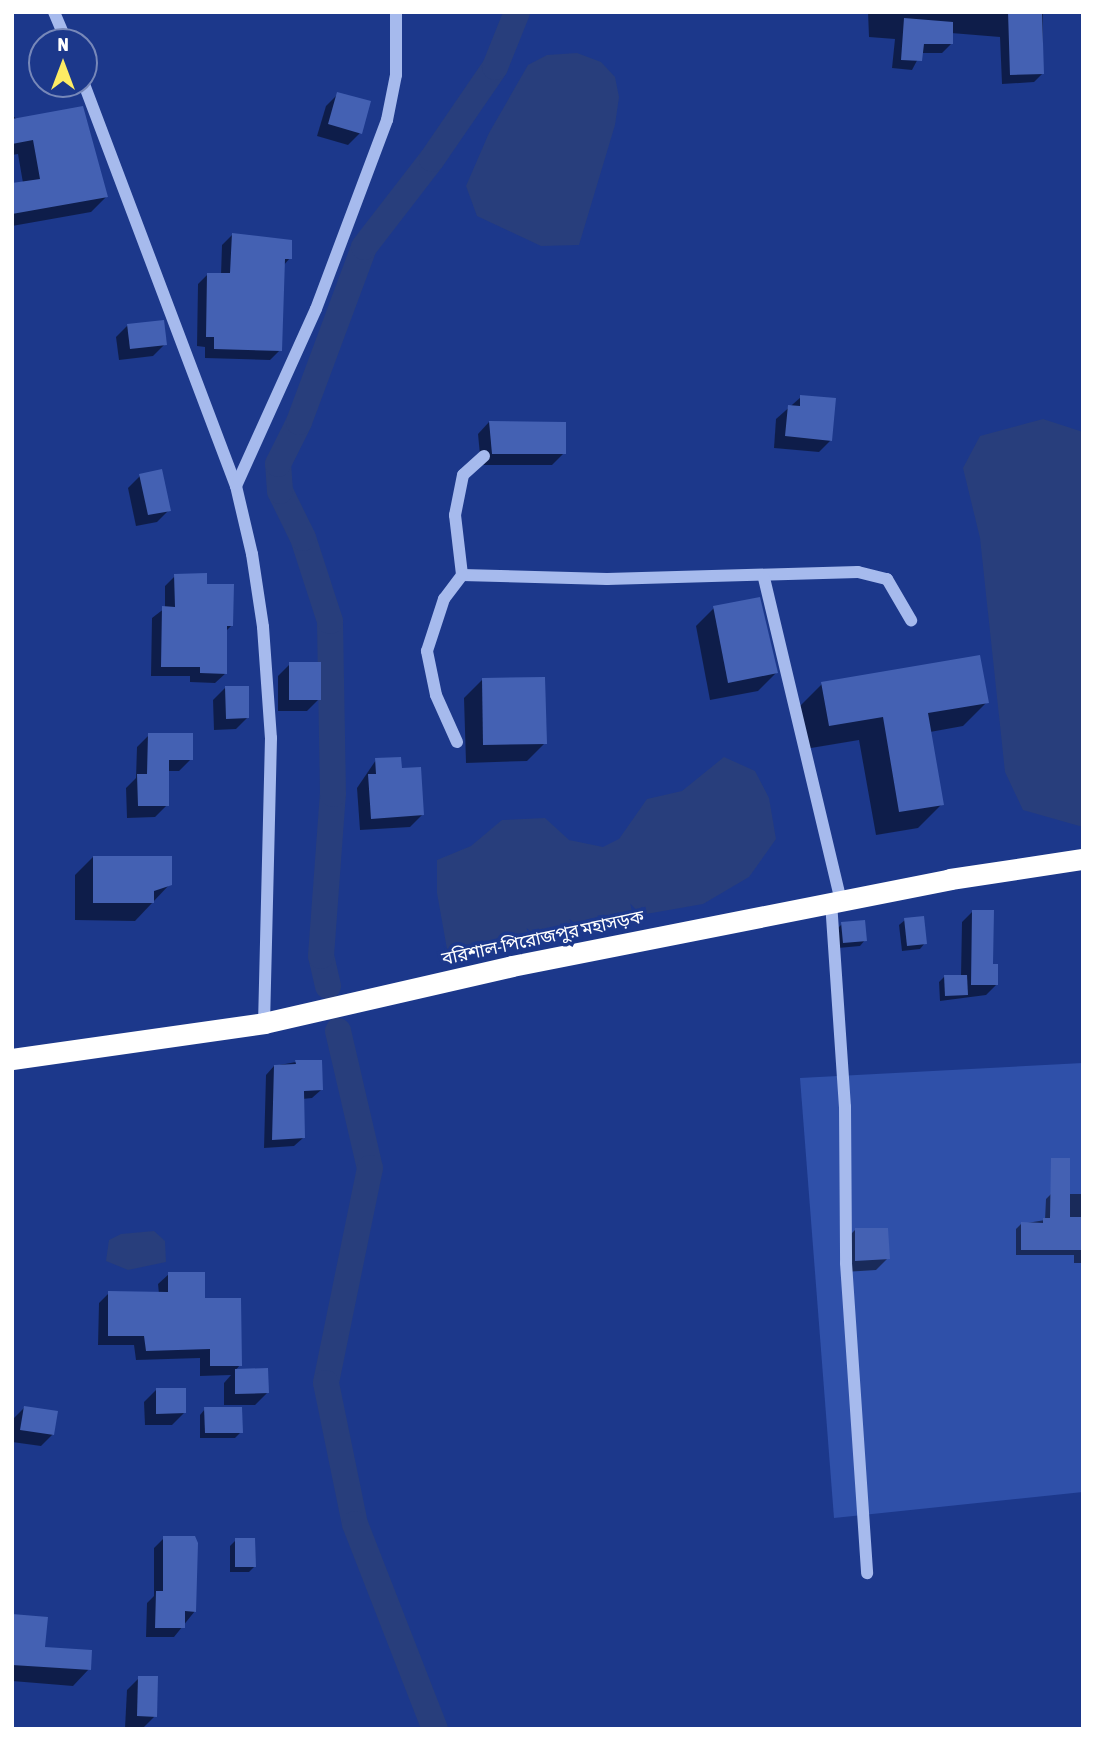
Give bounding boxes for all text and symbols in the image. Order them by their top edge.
north arrow [28,28,98,98]
text: N [57,33,69,55]
street label: বরিশাল-পিরোজপুর মহাসড়ক [440,906,646,970]

